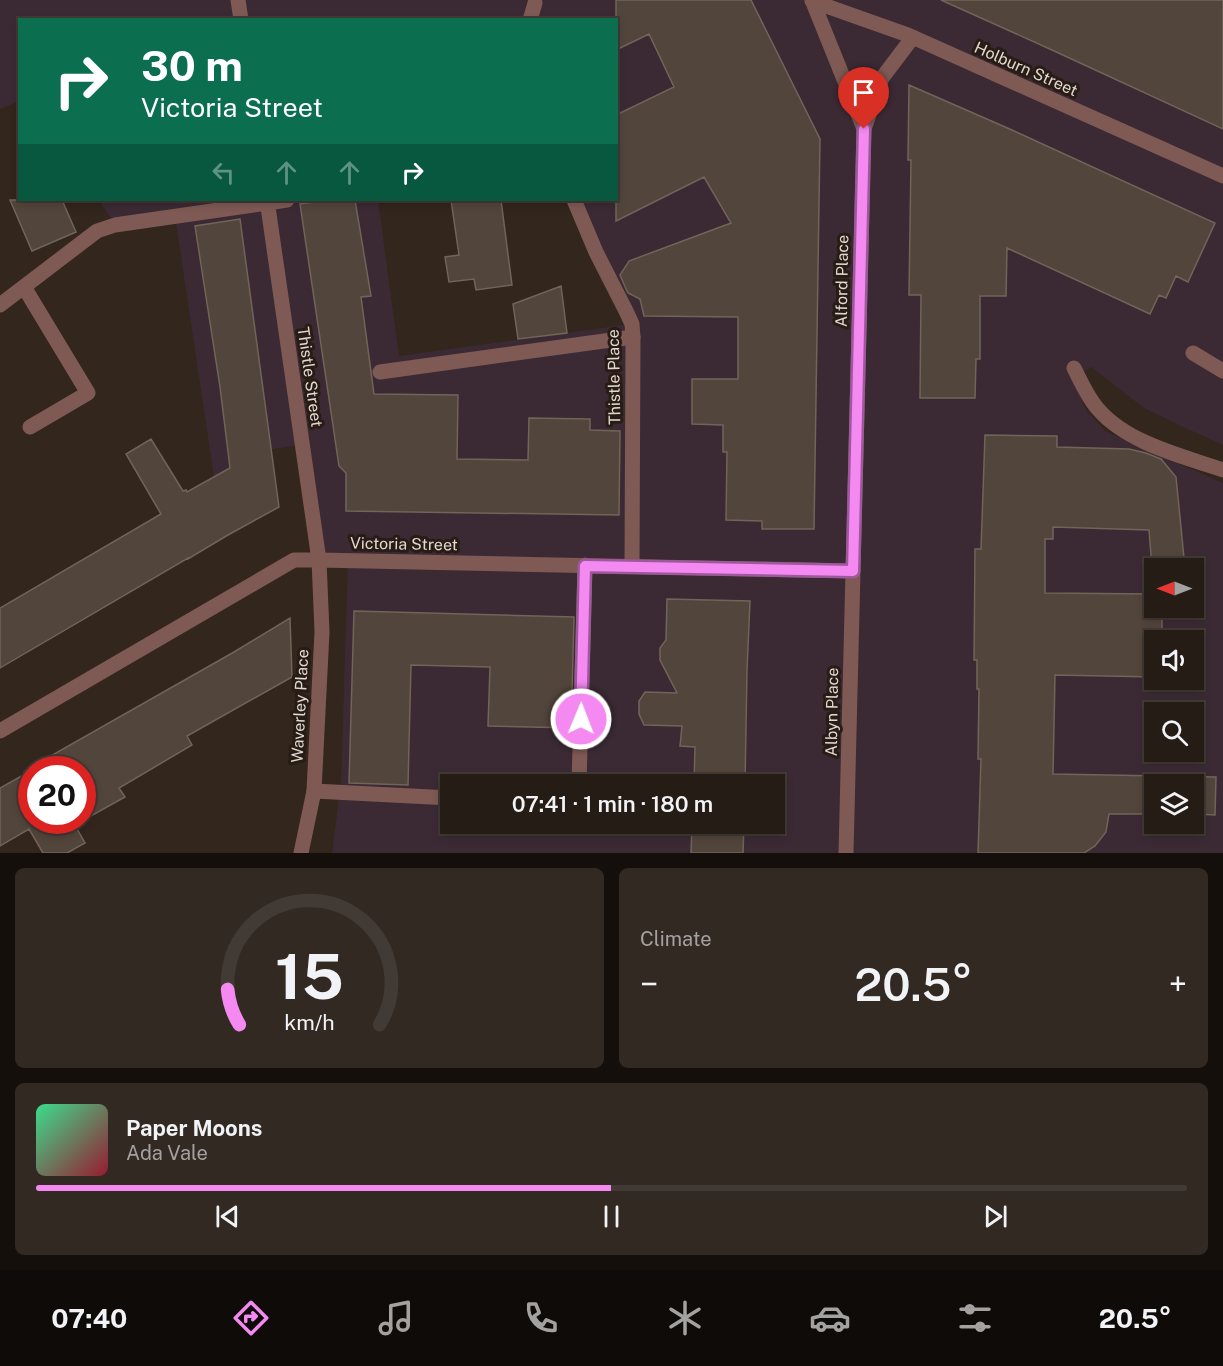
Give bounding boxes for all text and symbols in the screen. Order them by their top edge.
street label: Holburn Street [971,38,1081,100]
text: 30 m [141,41,243,90]
icon: right [42,42,120,120]
pin [838,67,889,129]
icon: arrive [847,76,880,109]
text: Victoria Street [141,91,323,123]
icon: left [207,156,240,189]
icon: ahead [270,156,303,189]
icon: ahead [333,156,366,189]
icon: right [396,156,429,189]
street label: Alford Place [832,235,852,327]
street label: Thistle Street [294,326,326,428]
street label: Thistle Place [604,329,624,425]
street label: Victoria Street [350,534,458,554]
north arrow [1144,558,1204,618]
map controls [1144,558,1204,834]
button: sound [1144,630,1204,690]
street label: Waverley Place [288,649,312,763]
street label: Albyn Place [822,667,842,757]
position arrow [549,687,613,751]
button: search [1144,702,1204,762]
speed limit sign: 20 [18,756,96,834]
button: layers [1144,774,1204,834]
text: 07:41 · 1 min · 180 m [512,791,713,817]
text: Climate [640,927,712,951]
text: 15 [275,940,344,1013]
text: 20.5° [854,958,973,1011]
text: − [640,965,658,1003]
text: + [1169,965,1187,1003]
text: km/h [284,1010,335,1035]
text: Paper Moons [126,1115,262,1141]
text: Ada Vale [126,1141,208,1165]
icon: previous [211,1200,244,1233]
icon: pause [595,1200,628,1233]
icon: next [979,1200,1012,1233]
icon: directions [230,1297,272,1339]
icon: music [375,1297,417,1339]
icon: phone [520,1297,562,1339]
icon: climate [664,1297,706,1339]
icon: car [809,1297,851,1339]
icon: filters [954,1297,996,1339]
text: 07:40 [51,1302,128,1334]
text: 20.5° [1099,1302,1172,1334]

